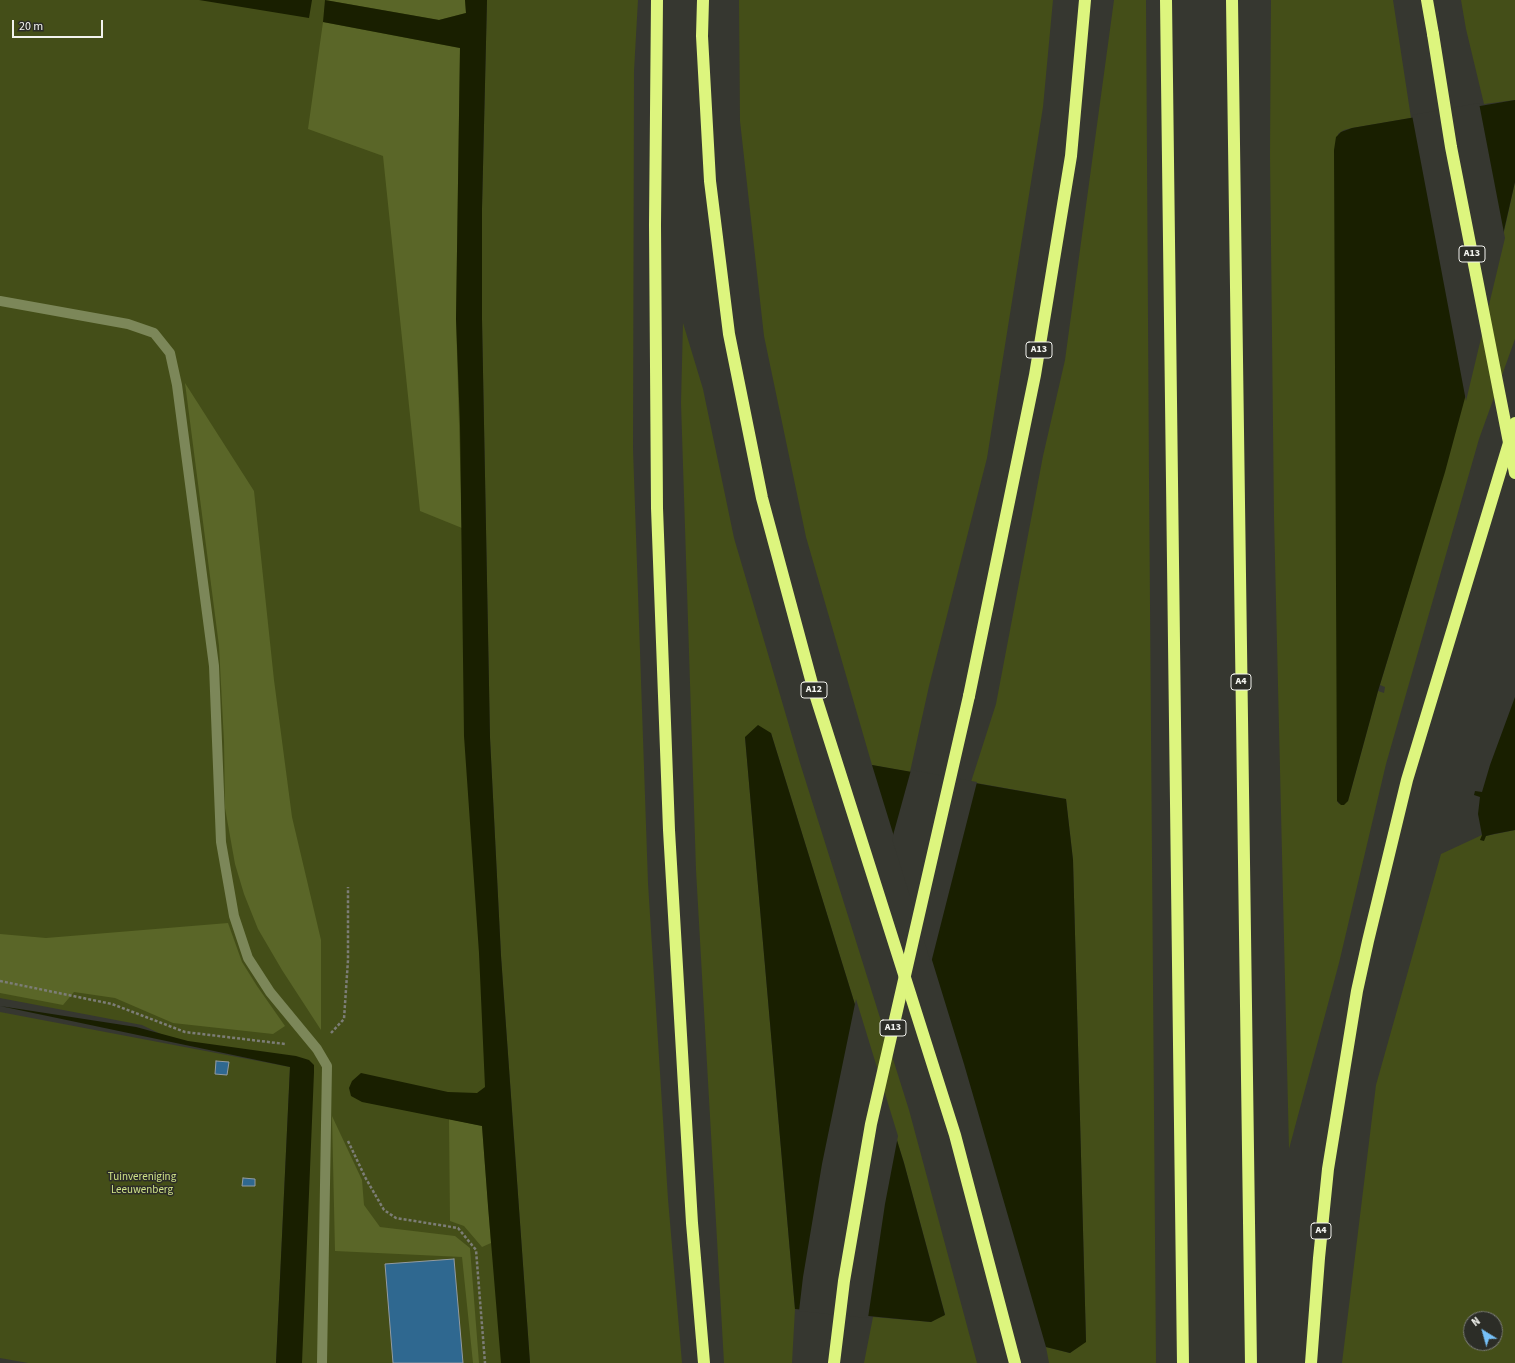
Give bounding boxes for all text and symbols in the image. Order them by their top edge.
scale bar [14,12,105,38]
text: 20 m [19,18,43,35]
road number: A13 [1459,246,1485,262]
road number: A13 [1026,342,1052,358]
road number: A4 [1231,674,1251,690]
road number: A12 [801,682,827,698]
road number: A13 [880,1020,906,1036]
park label: Tuinvereniging Leeuwenberg [108,1171,176,1197]
road number: A4 [1311,1223,1331,1239]
north arrow [1463,1311,1503,1351]
text: N [1469,1314,1484,1330]

